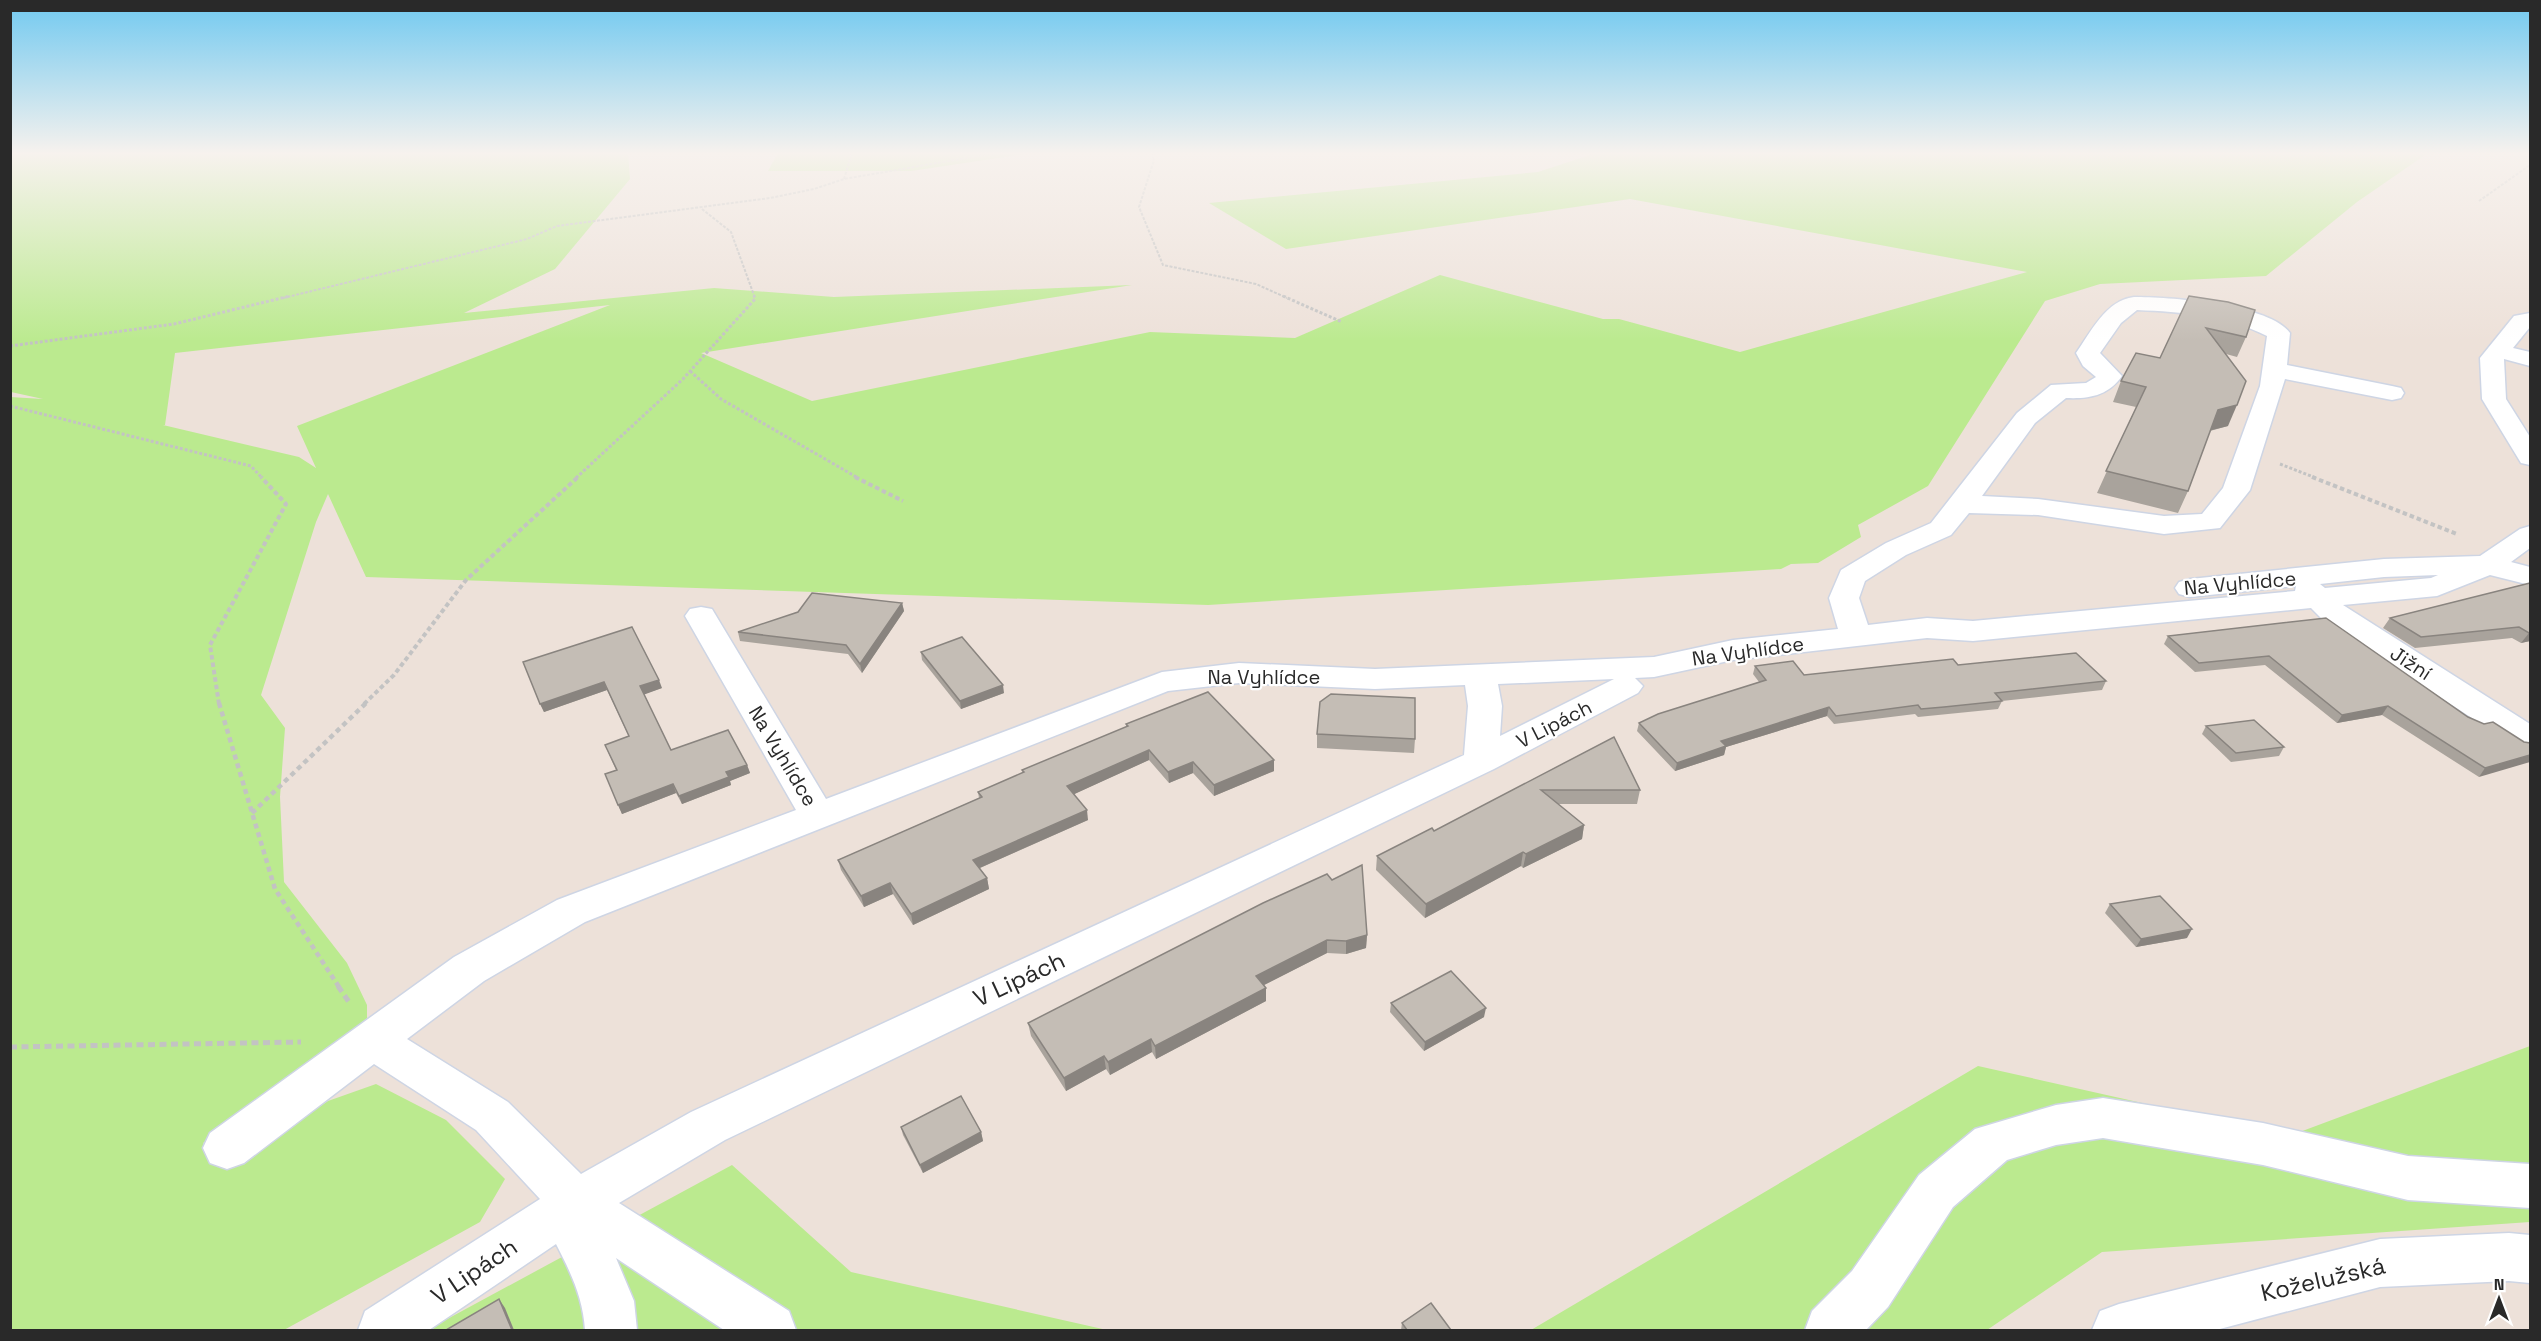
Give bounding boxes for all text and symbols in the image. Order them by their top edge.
street label: Na Vyhlídce [2183,565,2297,601]
street label: Na Vyhlídce [1690,630,1806,672]
street label: Jižní [2385,640,2437,686]
street label: Na Vyhlídce [1208,664,1320,690]
street label: V Lipách [1512,694,1596,754]
street label: Na Vyhlídce [743,701,823,811]
street label: V Lipách [968,944,1070,1014]
street label: V Lipách [425,1231,523,1311]
street label: Koželužská [2258,1250,2389,1308]
north arrow [2469,1269,2529,1329]
text: N [2494,1274,2504,1295]

